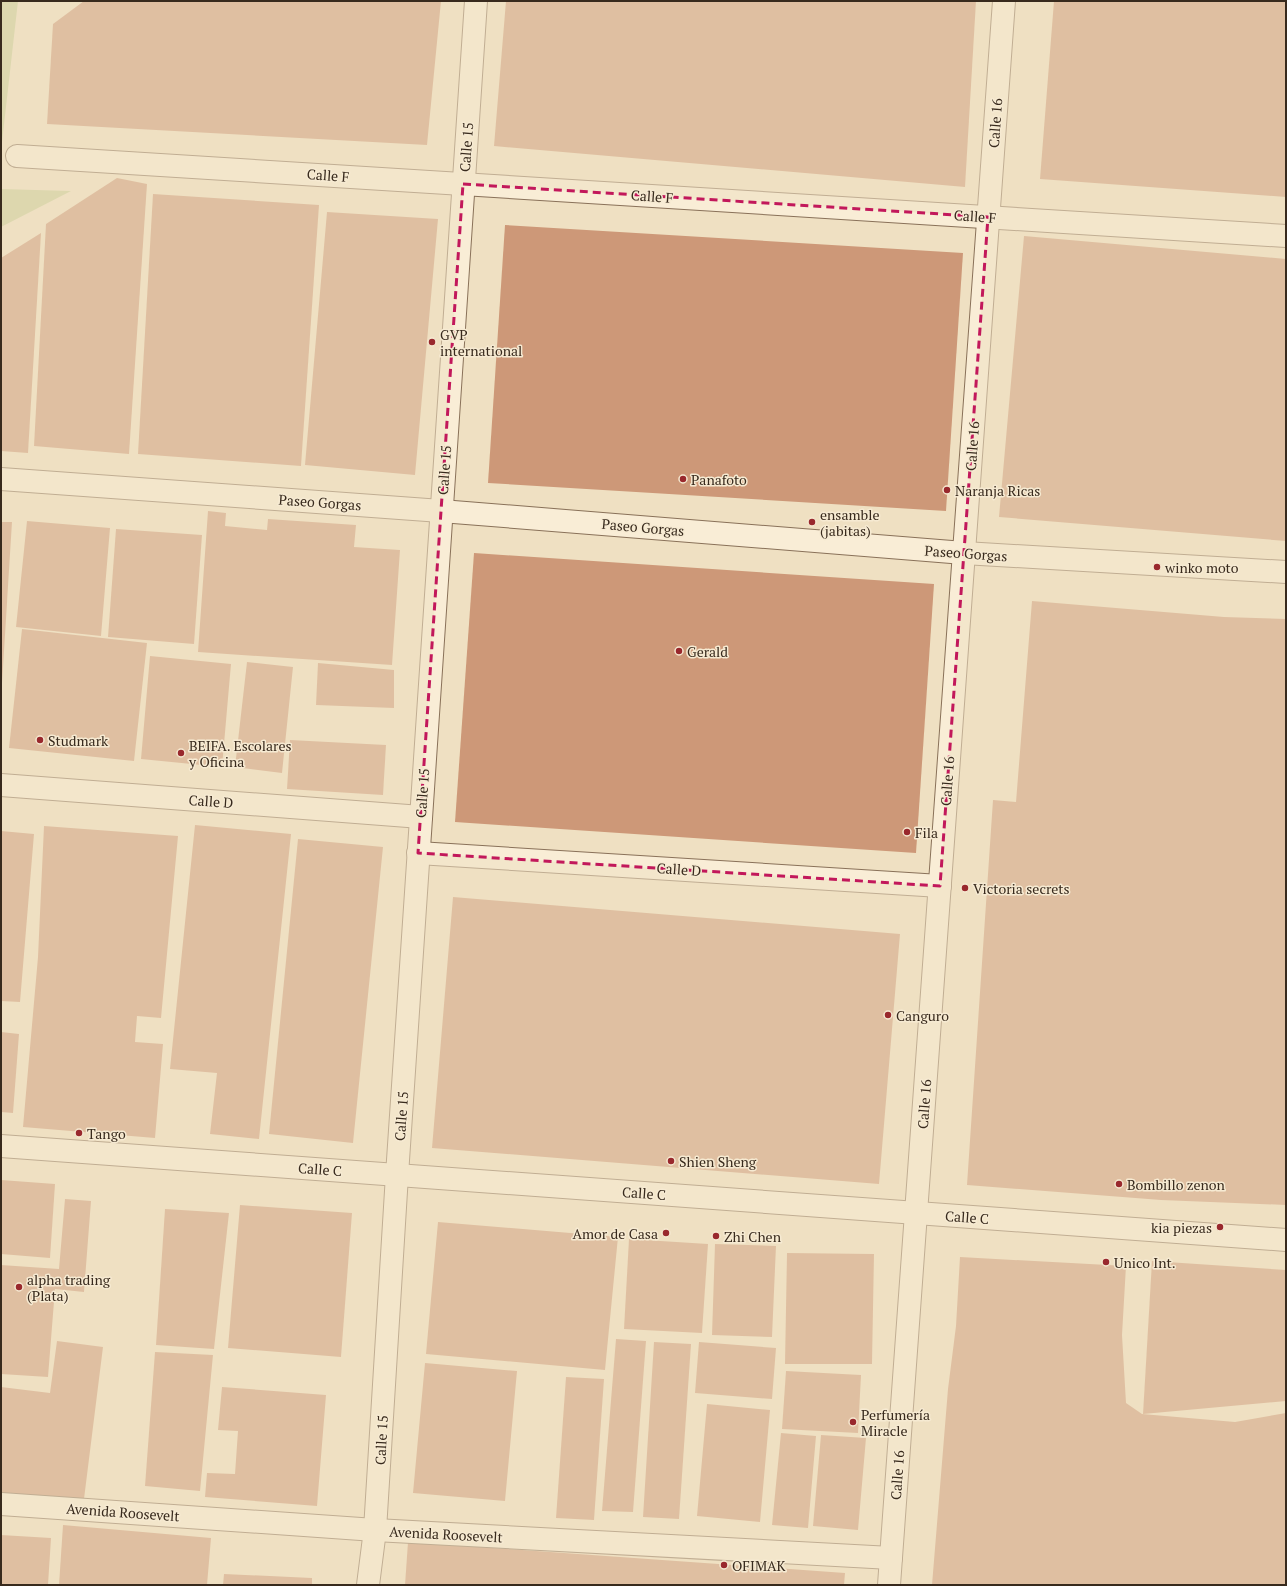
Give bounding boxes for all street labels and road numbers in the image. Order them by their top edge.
street label: Calle 16 [984,97,1006,149]
street label: Calle 15 [455,121,477,173]
street label: Calle F [306,164,350,186]
street label: Calle F [630,185,674,207]
street label: Calle F [953,205,997,227]
street label: Calle 16 [961,420,983,472]
street label: Calle 15 [433,444,455,496]
street label: Paseo Gorgas [278,490,362,514]
street label: Paseo Gorgas [601,514,685,540]
street label: Paseo Gorgas [924,541,1008,565]
street label: Calle 16 [936,755,958,807]
street label: Calle 15 [411,767,433,819]
street label: Calle D [188,790,234,812]
street label: Calle D [656,858,702,880]
street label: Calle 16 [913,1078,935,1130]
street label: Calle 15 [390,1090,412,1142]
street label: Calle C [297,1158,343,1180]
street label: Calle C [621,1182,667,1204]
street label: Calle C [944,1206,990,1228]
street label: Calle 15 [370,1415,392,1465]
street label: Calle 16 [886,1449,908,1501]
street label: Avenida Roosevelt [66,1499,181,1525]
street label: Avenida Roosevelt [389,1522,504,1546]

